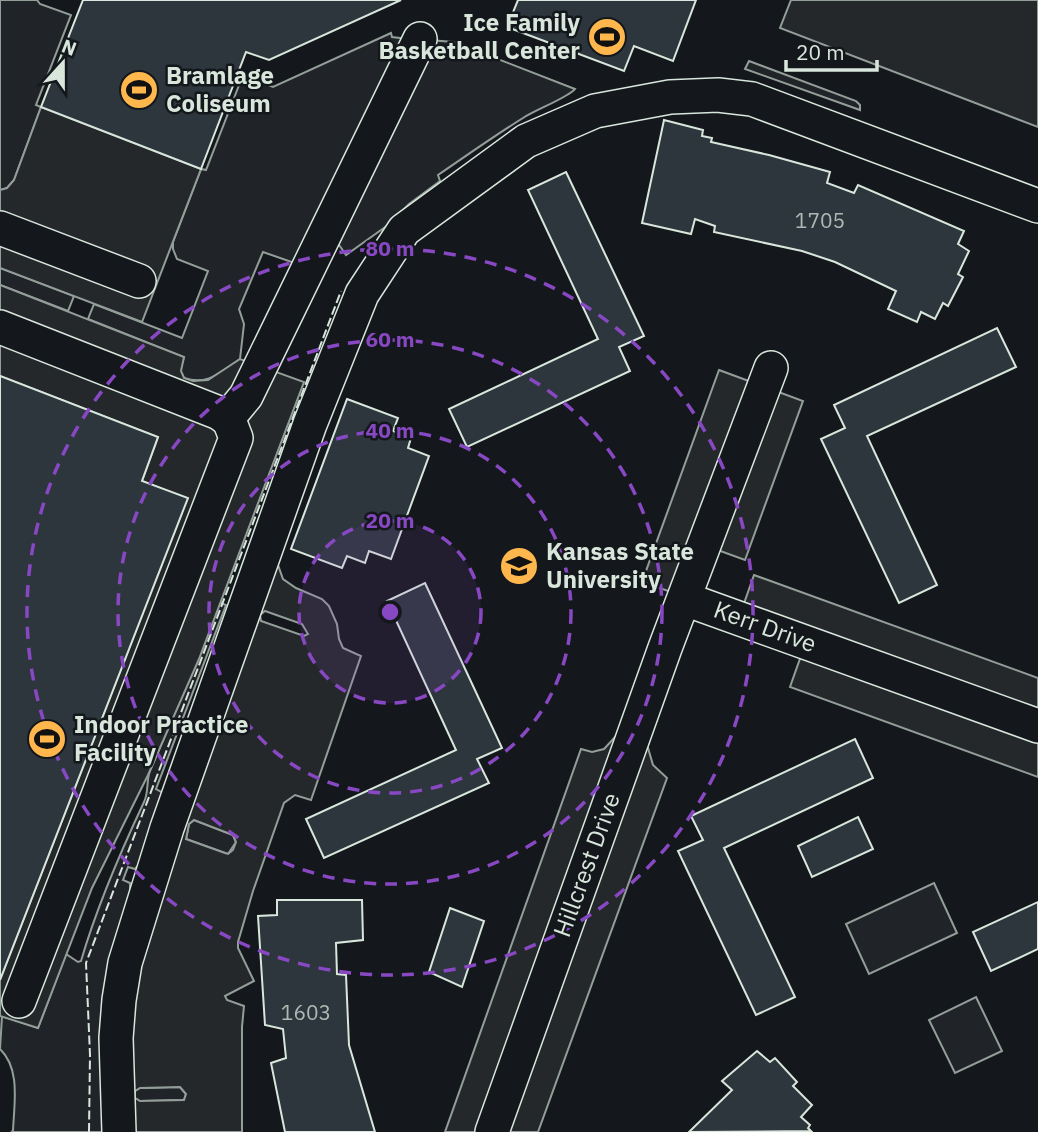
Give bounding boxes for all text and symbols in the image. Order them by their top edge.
place label: Ice Family Basketball Center [378,6,580,66]
sports icon: Ice Family Basketball Center [586,16,628,58]
north arrow [28,28,98,98]
scale bar [786,28,877,72]
text: N [58,33,80,61]
text: 20 m [796,38,845,66]
place label: Bramlage Coliseum [166,59,274,119]
sports icon: Bramlage Coliseum [118,69,160,111]
house number: 1705 [795,206,845,234]
text: 80 m [366,234,414,262]
text: 60 m [366,325,414,353]
text: 40 m [366,416,414,444]
text: 20 m [366,506,414,534]
place label: Kansas State University [546,535,694,595]
school or university icon: Kansas State University [498,545,540,587]
street label: Kerr Drive [710,593,821,659]
centre of rings [378,600,402,624]
place label: Indoor Practice Facility [74,708,248,768]
sports icon: Indoor Practice Facility [26,718,68,760]
street label: Hillcrest Drive [545,788,627,941]
house number: 1603 [281,998,331,1026]

